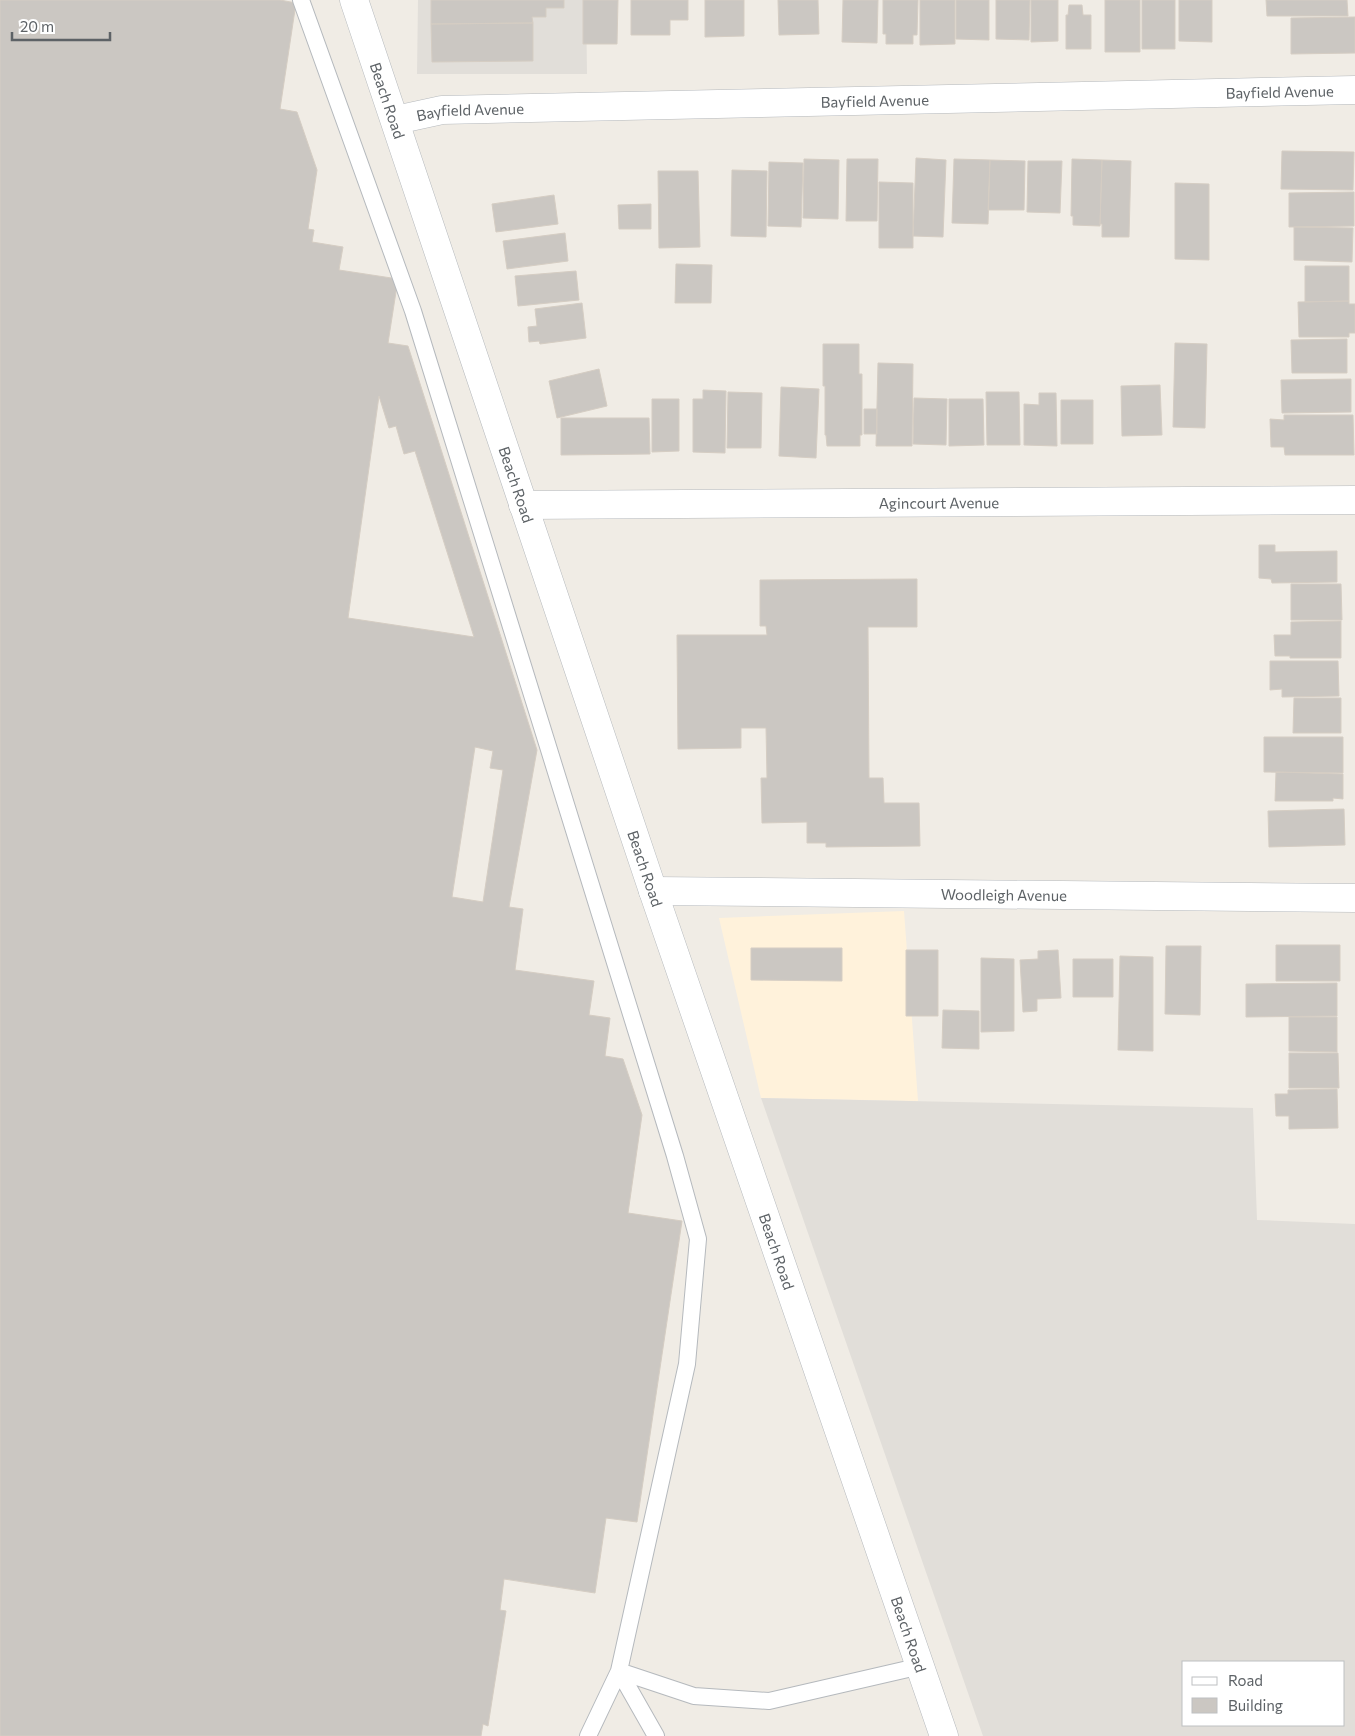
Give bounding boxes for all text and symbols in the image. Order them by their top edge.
scale bar [12,10,110,42]
text: 20 m [20,17,54,35]
street label: Beach Road [367,60,409,141]
street label: Bayfield Avenue [1225,81,1334,102]
street label: Bayfield Avenue [821,90,929,111]
street label: Bayfield Avenue [414,99,524,124]
street label: Beach Road [495,444,538,525]
street label: Agincourt Avenue [879,493,999,512]
street label: Beach Road [624,828,667,909]
street label: Woodleigh Avenue [941,885,1067,904]
street label: Beach Road [756,1211,799,1292]
street label: Beach Road [888,1594,930,1675]
legend [1182,1661,1345,1726]
text: Road [1228,1671,1263,1689]
text: Building [1228,1696,1283,1714]

